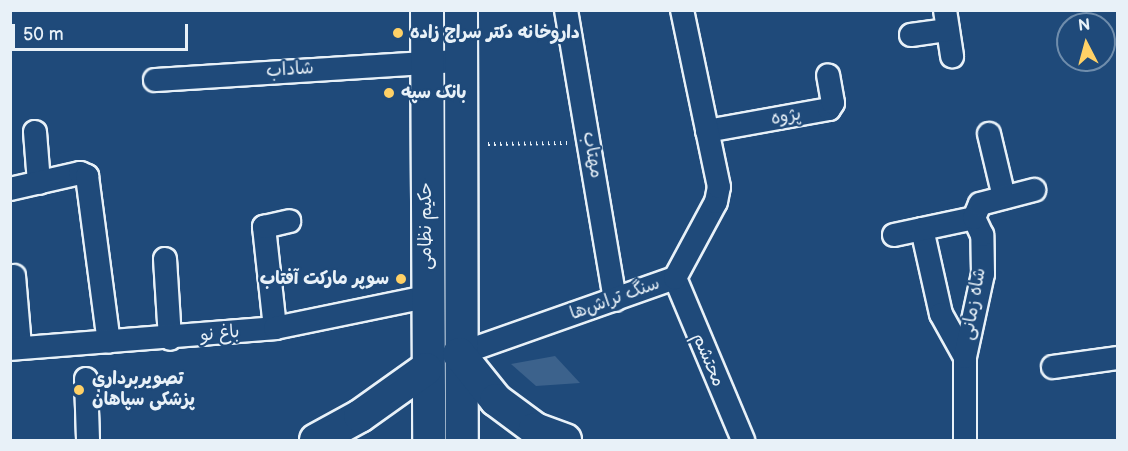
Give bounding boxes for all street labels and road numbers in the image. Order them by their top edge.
street label: شاداب [265,58,315,82]
street label: پژوه [769,104,803,130]
street label: مهتاب [577,130,607,180]
street label: حکیم نظامی [415,182,437,270]
street label: شاه زمانی [957,266,991,342]
street label: سنگ تراش‌ها [567,273,663,325]
street label: باغ نو [199,321,241,347]
street label: محتشم [687,330,729,390]

